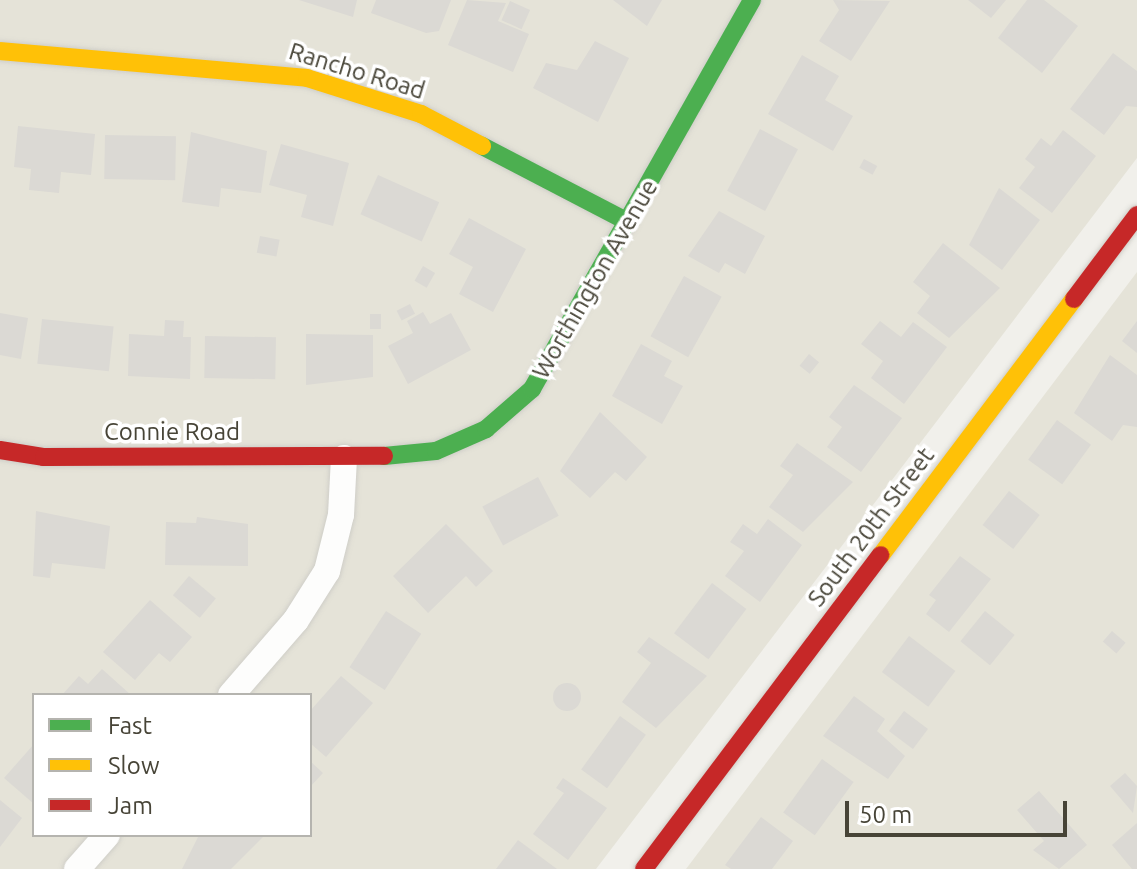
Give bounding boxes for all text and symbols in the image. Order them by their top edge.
street label: Rancho Road [286,37,428,105]
street label: Worthington Avenue [526,174,664,384]
street label: Connie Road [104,418,240,446]
street label: South 20th Street [802,442,940,612]
legend [32,693,312,837]
text: Fast [108,712,152,739]
text: Slow [108,752,160,779]
scale bar [849,785,1071,835]
text: Jam [108,792,153,819]
text: 50 m [859,801,912,828]

